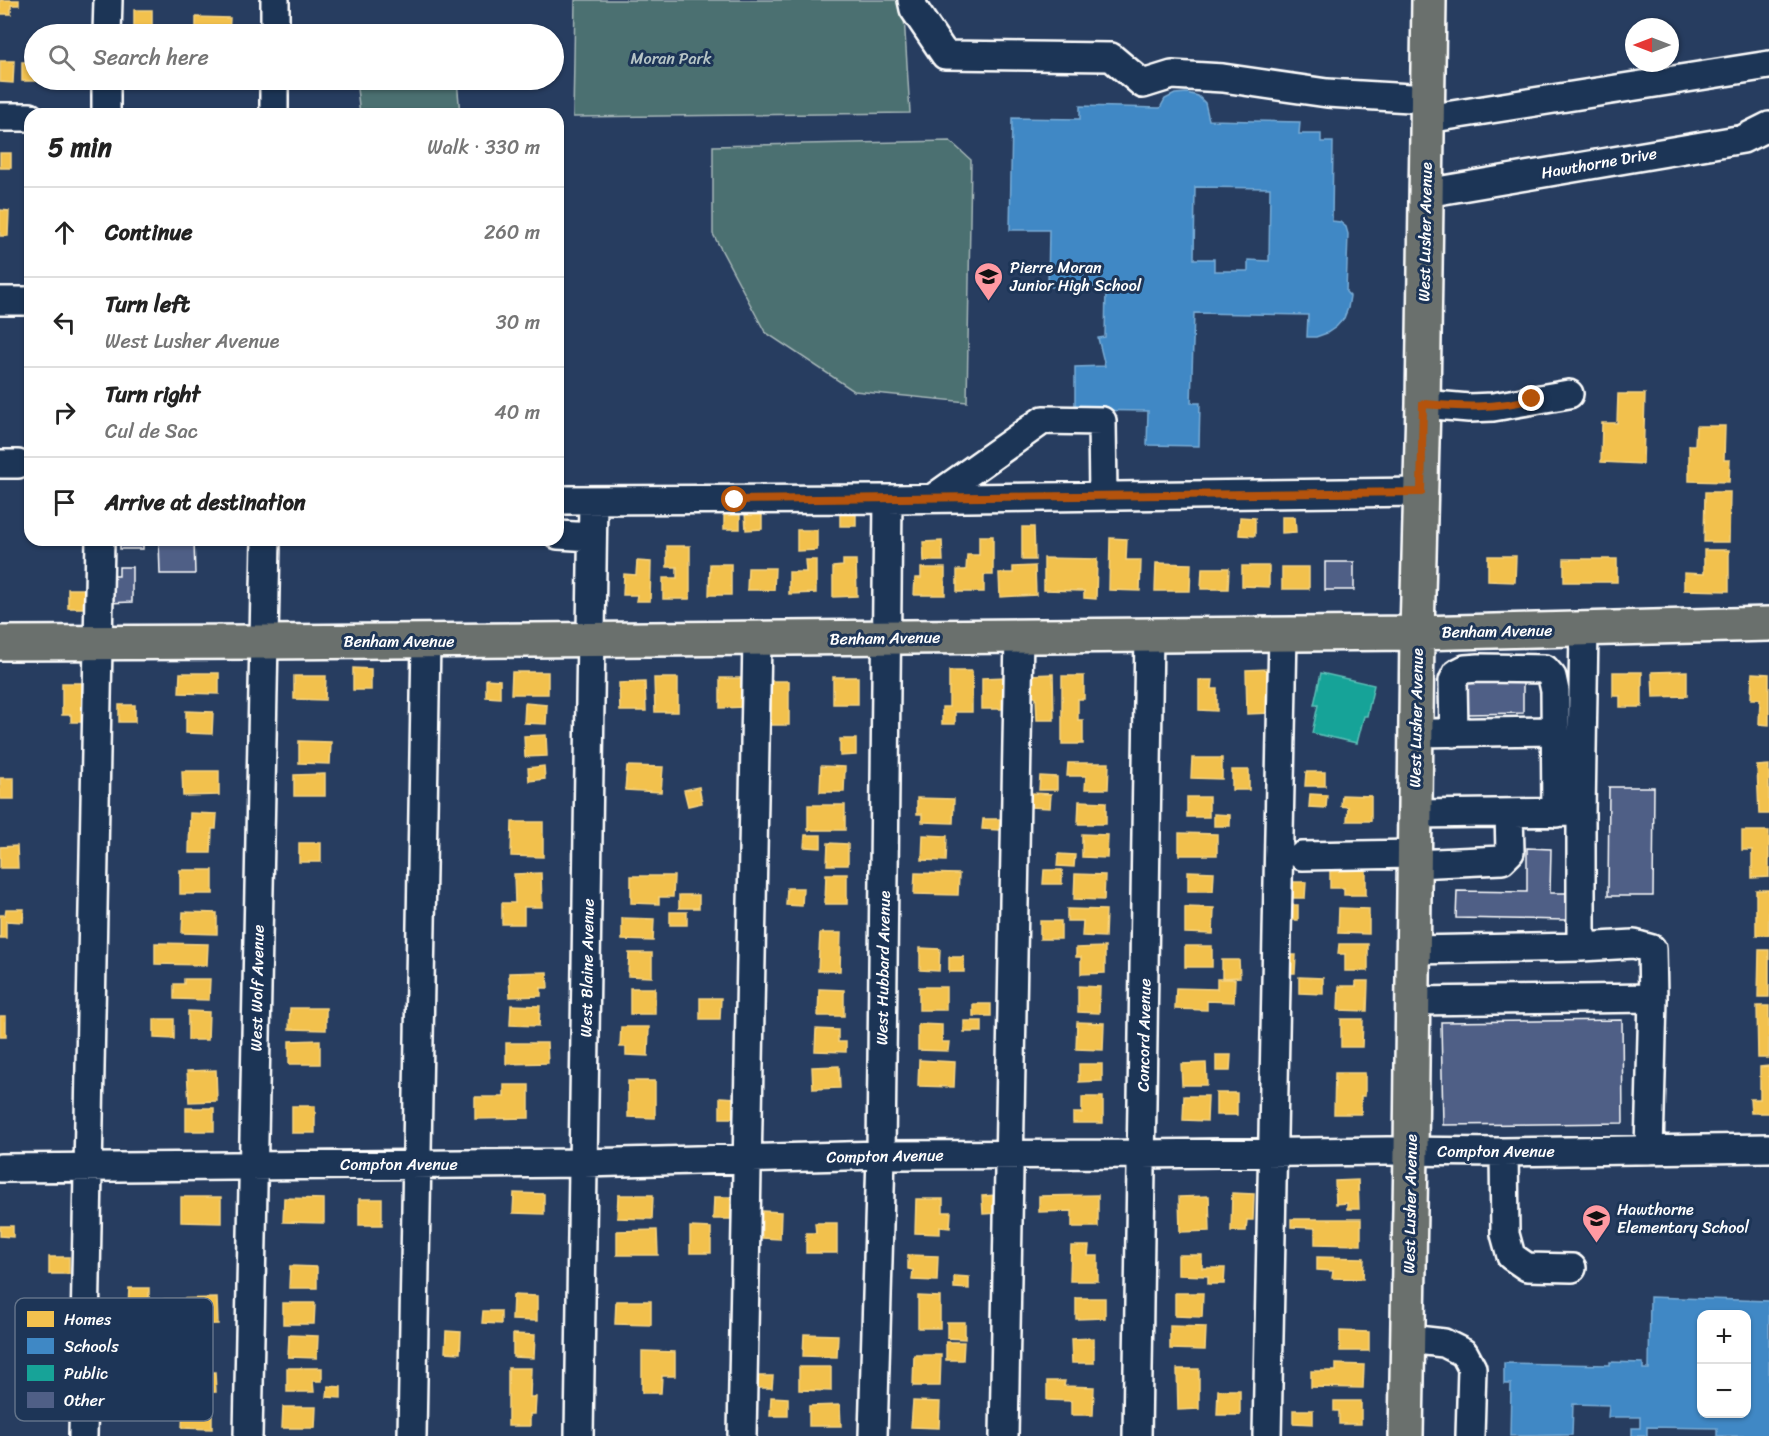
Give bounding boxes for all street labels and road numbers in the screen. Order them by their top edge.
street label: Hawthorne Drive [1539,139,1659,187]
street label: West Lusher Avenue [1409,162,1441,302]
street label: Benham Avenue [1441,616,1553,646]
street label: Benham Avenue [829,623,941,653]
street label: Benham Avenue [344,627,454,656]
street label: West Lusher Avenue [1400,648,1432,788]
street label: West Hubbard Avenue [867,890,899,1046]
street label: West Blaine Avenue [571,898,603,1038]
street label: West Wolf Avenue [241,924,273,1052]
street label: Concord Avenue [1129,978,1159,1092]
street label: West Lusher Avenue [1394,1134,1426,1274]
street label: Compton Avenue [1437,1137,1555,1166]
street label: Compton Avenue [826,1140,944,1172]
street label: Compton Avenue [340,1150,458,1179]

